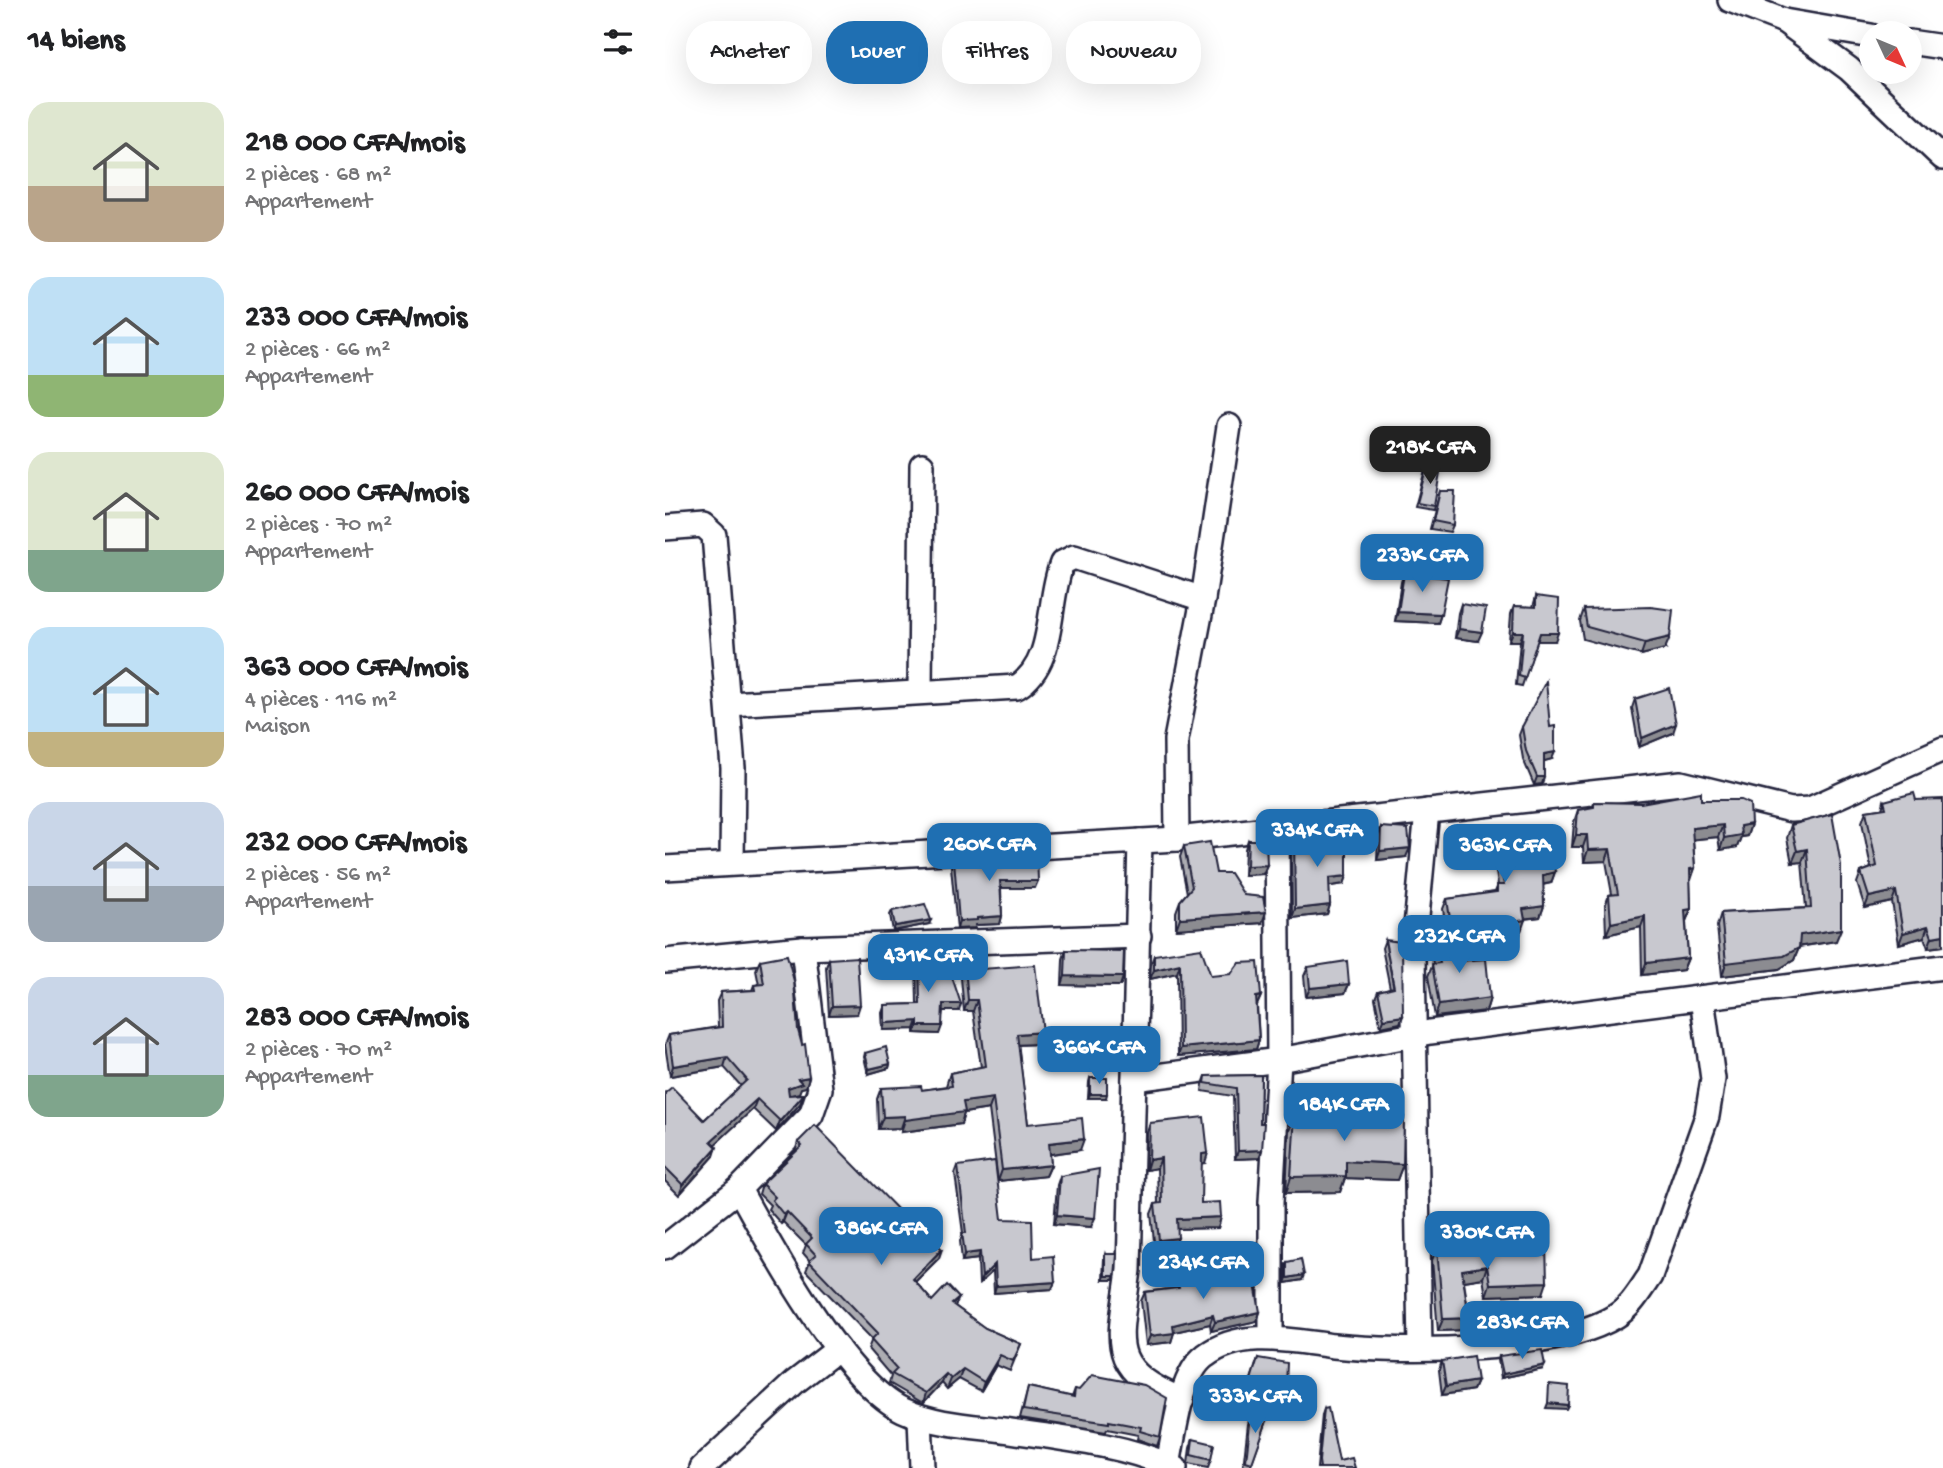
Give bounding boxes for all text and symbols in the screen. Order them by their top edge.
chip: Acheter [686,21,812,84]
chip: Louer [826,21,928,84]
chip: Filtres [942,21,1052,84]
chip: Nouveau [1066,21,1201,84]
north arrow [1859,21,1921,84]
map controls [1859,21,1922,84]
icon: filters [599,23,637,61]
text: 14 biens [28,25,125,60]
text: 218 000 CFA/mois [245,127,465,162]
icon: home [84,130,168,214]
text: 2 pièces · 68 m² [245,162,391,189]
text: Appartement [245,189,372,216]
text: 233 000 CFA/mois [245,302,467,337]
icon: home [84,305,168,389]
text: 2 pièces · 66 m² [245,337,390,364]
text: Appartement [245,364,372,391]
pin: 218K CFA [1358,426,1502,486]
text: 218K CFA [1385,435,1475,462]
text: 260 000 CFA/mois [245,477,468,512]
icon: home [84,480,168,564]
text: 2 pièces · 70 m² [245,512,392,539]
pin: 233K CFA [1350,534,1494,594]
text: Appartement [245,539,372,566]
text: 233K CFA [1376,543,1468,570]
text: 363 000 CFA/mois [245,652,468,687]
icon: home [84,655,168,739]
text: 4 pièces · 116 m² [245,687,397,714]
text: Maison [245,714,310,741]
pin: 334K CFA [1245,810,1389,869]
text: 334K CFA [1272,818,1362,845]
pin: 260K CFA [917,824,1061,883]
pin: 363K CFA [1433,824,1577,884]
text: 232 000 CFA/mois [245,827,466,862]
icon: home [84,830,168,914]
text: 260K CFA [943,832,1035,859]
text: 363K CFA [1459,833,1551,860]
text: 2 pièces · 56 m² [245,862,391,889]
text: Appartement [245,889,372,916]
pin: 232K CFA [1387,916,1531,975]
text: 232K CFA [1414,924,1504,951]
pin: 431K CFA [856,934,1000,994]
text: 431K CFA [884,943,972,970]
text: 283 000 CFA/mois [245,1002,468,1037]
icon: home [84,1005,168,1089]
pin: 366K CFA [1027,1026,1171,1086]
text: 366K CFA [1053,1035,1145,1062]
text: 2 pièces · 70 m² [245,1037,392,1064]
text: Appartement [245,1064,372,1091]
pin: 184K CFA [1272,1084,1416,1143]
text: 184K CFA [1300,1092,1388,1119]
pin: 386K CFA [809,1208,953,1267]
pin: 330K CFA [1415,1212,1559,1271]
text: 386K CFA [835,1216,927,1243]
text: 330K CFA [1441,1220,1533,1247]
pin: 234K CFA [1131,1242,1275,1301]
text: 234K CFA [1158,1250,1248,1277]
pin: 283K CFA [1450,1302,1594,1361]
text: 283K CFA [1476,1310,1568,1337]
pin: 333K CFA [1183,1376,1327,1435]
text: 333K CFA [1209,1384,1301,1411]

